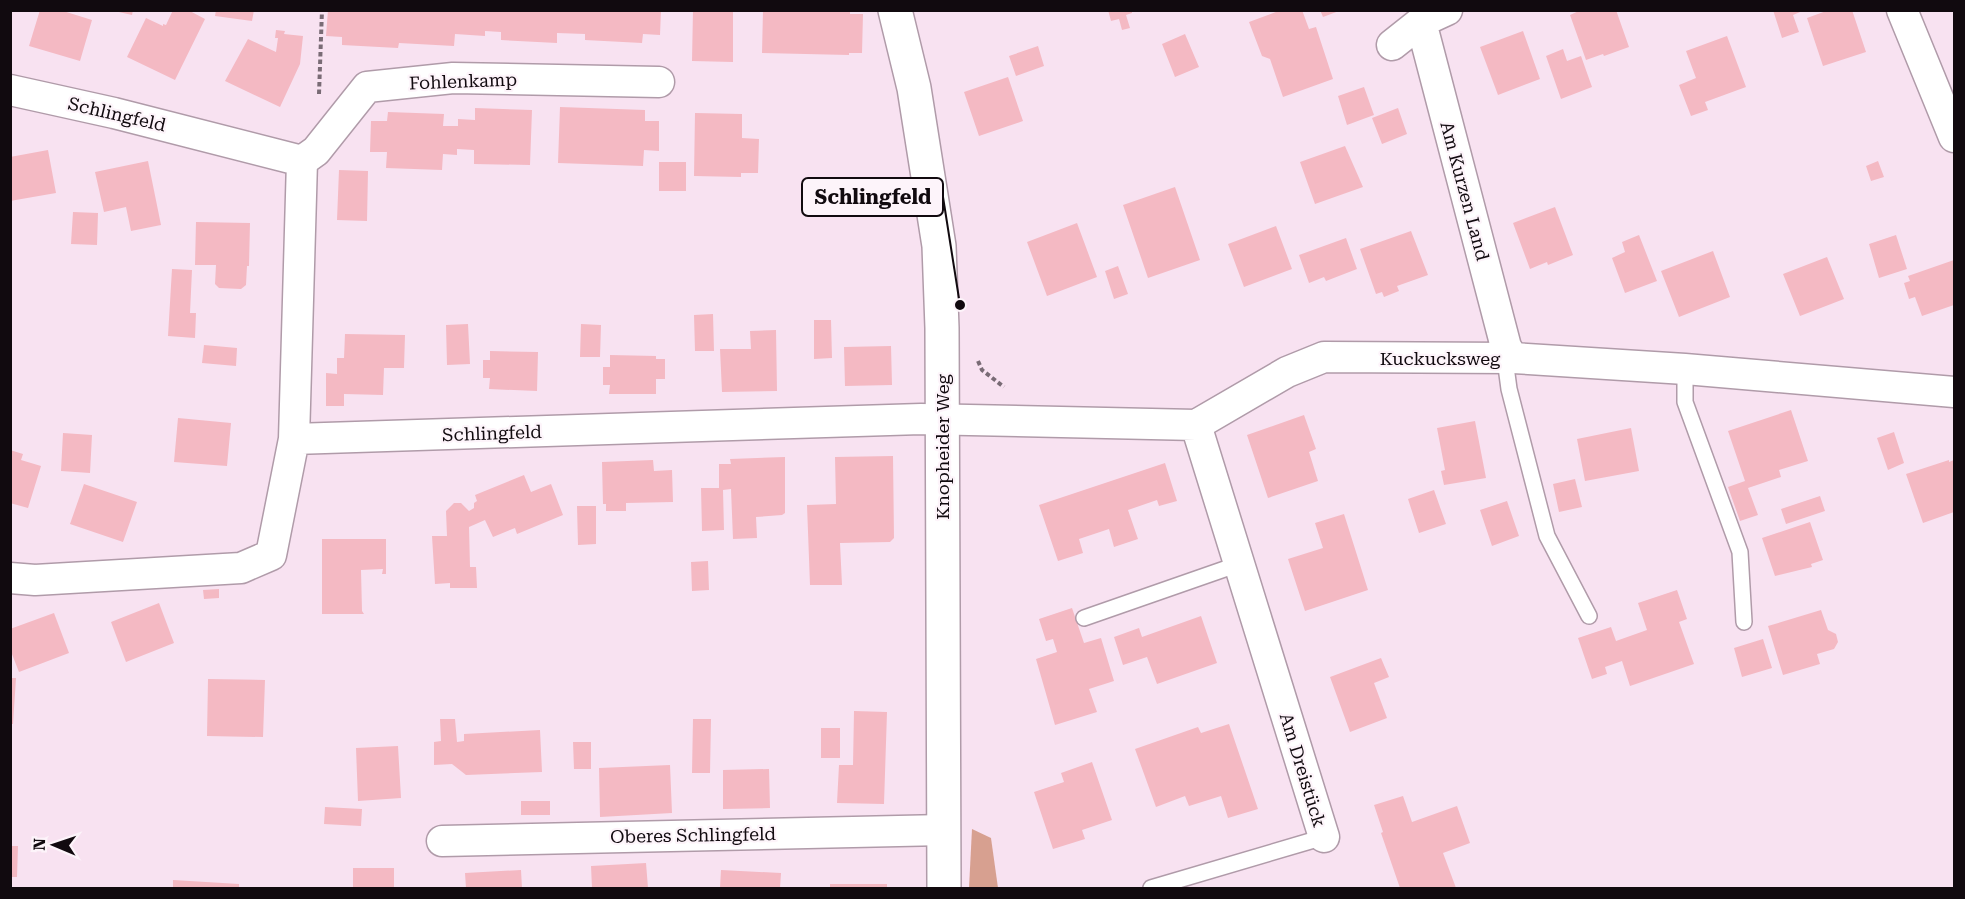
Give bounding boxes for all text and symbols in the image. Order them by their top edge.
street label: Fohlenkamp [409,69,517,93]
street label: Schlingfeld [66,93,168,136]
street label: Am Kurzen Land [1436,119,1494,263]
callout: Schlingfeld [802,178,943,216]
text: Schlingfeld [815,185,932,209]
street label: Kuckucksweg [1380,348,1501,369]
street label: Knopheider Weg [932,373,953,520]
street label: Schlingfeld [442,421,543,445]
street label: Am Dreistück [1276,710,1330,830]
north arrow [24,815,84,875]
street label: Oberes Schlingfeld [610,823,777,847]
text: N [30,838,49,851]

